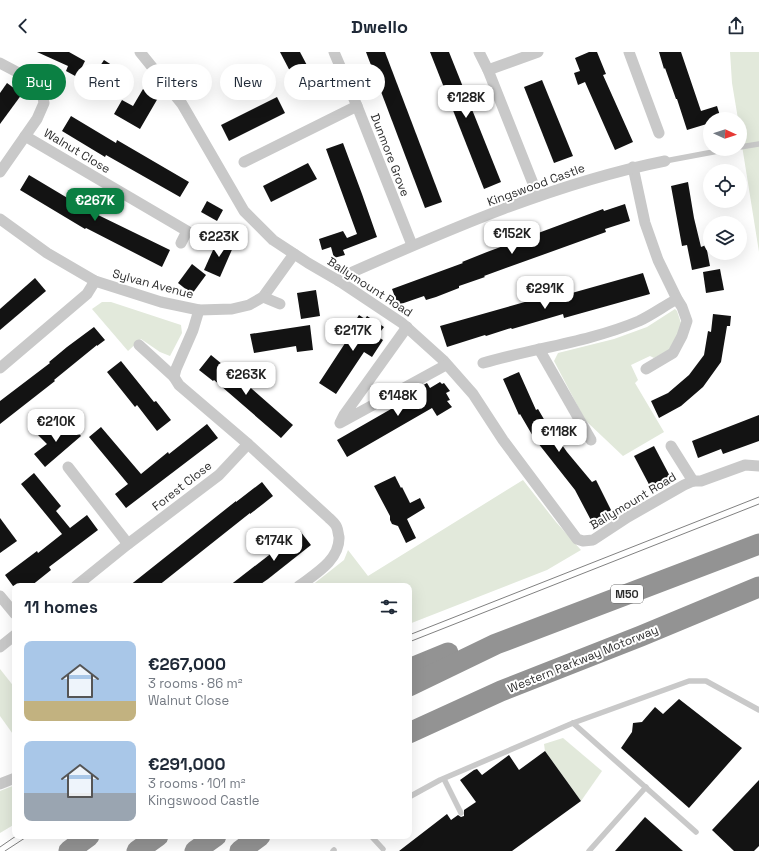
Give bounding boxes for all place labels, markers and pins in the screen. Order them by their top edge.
pin: €128K [438,85,494,119]
pin: €267K [67,188,123,222]
pin: €152K [484,221,540,255]
pin: €223K [191,224,247,258]
pin: €291K [517,276,573,310]
pin: €217K [325,318,381,352]
pin: €263K [218,362,274,396]
pin: €148K [370,383,426,417]
pin: €210K [28,409,84,443]
pin: €118K [531,419,587,453]
pin: €174K [246,528,302,562]

